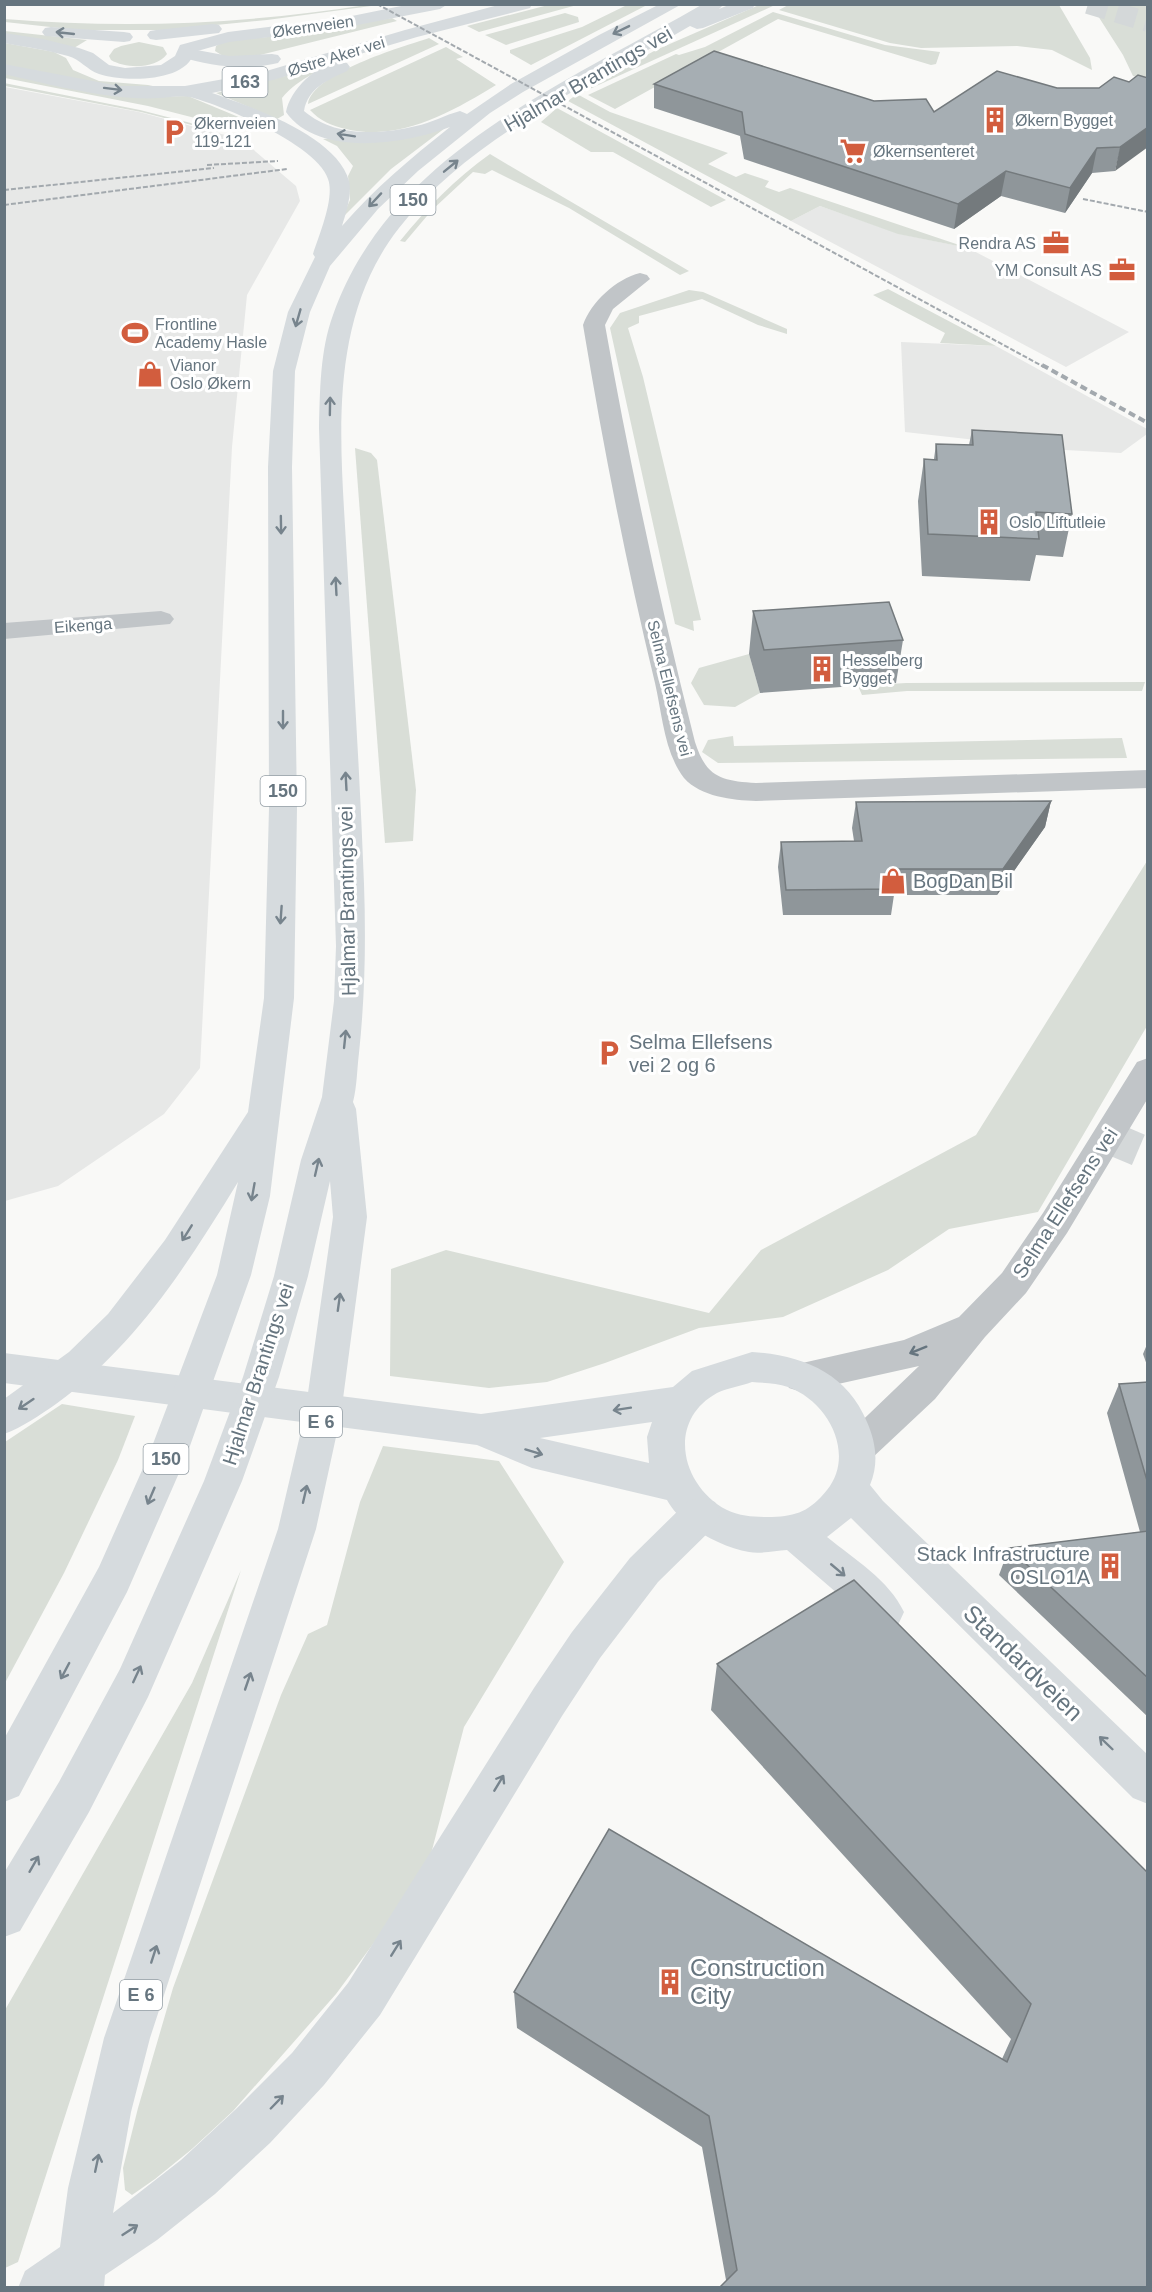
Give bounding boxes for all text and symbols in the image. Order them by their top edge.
street label: Økernveien [271,12,355,41]
street label: Hjalmar Brantings vei [500,22,676,136]
one-way arrow [613,25,631,37]
one-way arrow [56,27,76,38]
street label: Østre Aker vei [286,34,387,79]
road number: 163 [222,67,268,97]
one-way arrow [102,84,122,95]
building icon: Økern Bygget [980,105,1010,135]
place label: Økern Bygget [1015,112,1113,129]
place label: Økernveien 119-121 [194,115,276,150]
parking icon: Økernveien 119-121 [159,117,189,147]
one-way arrow [336,129,356,140]
supermarket icon: Økernsenteret [838,136,868,166]
place label: Økernsenteret [873,143,975,160]
one-way arrow [443,159,458,173]
road number: 150 [390,185,436,215]
one-way arrow [368,193,382,208]
office icon: Rendra AS [1041,228,1071,258]
place label: Rendra AS [959,235,1036,252]
office icon: YM Consult AS [1107,255,1137,285]
place label: YM Consult AS [994,262,1102,279]
one-way arrow [291,308,303,327]
place label: Frontline Academy Hasle [155,316,267,351]
sports icon: Frontline Academy Hasle [120,318,150,348]
place label: Vianor Oslo Økern [170,357,251,392]
shop icon: Vianor Oslo Økern [135,359,165,389]
one-way arrow [325,397,336,417]
building icon: Oslo Liftutleie [974,507,1004,537]
place label: Oslo Liftutleie [1009,514,1106,531]
one-way arrow [275,515,286,535]
one-way arrow [331,577,342,597]
street label: Eikenga [54,615,113,636]
street label: Selma Ellefsens vei [644,618,695,758]
place label: Hesselberg Bygget [842,652,923,687]
building icon: Hesselberg Bygget [807,654,837,684]
one-way arrow [277,710,289,730]
one-way arrow [340,772,351,792]
road number: 150 [260,776,306,806]
street label: Hjalmar Brantings vei [334,806,360,996]
shop icon: BogDan Bil [878,866,908,896]
place label: BogDan Bil [913,870,1013,892]
one-way arrow [275,905,286,925]
one-way arrow [340,1029,351,1049]
place label: Selma Ellefsens vei 2 og 6 [629,1031,772,1076]
parking icon: Selma Ellefsens vei 2 og 6 [594,1038,624,1068]
street label: Selma Ellefsens vei [1008,1124,1122,1282]
one-way arrow [311,1158,323,1177]
one-way arrow [248,1182,259,1202]
one-way arrow [180,1224,192,1241]
street label: Hjalmar Brantings vei [218,1280,298,1468]
one-way arrow [333,1293,344,1313]
one-way arrow [909,1345,928,1356]
one-way arrow [18,1399,35,1411]
one-way arrow [612,1404,632,1415]
road number: E 6 [300,1407,342,1437]
road number: 150 [144,1444,188,1474]
one-way arrow [524,1447,543,1458]
one-way arrow [299,1485,311,1504]
one-way arrow [145,1486,156,1504]
place label: Stack Infrastructure OSLO1A [917,1543,1091,1588]
building icon: Stack Infrastructure OSLO1A [1095,1551,1125,1581]
one-way arrow [830,1563,845,1577]
street label: Standardveien [958,1599,1088,1726]
one-way arrow [59,1662,71,1679]
one-way arrow [132,1666,144,1684]
one-way arrow [243,1672,254,1691]
one-way arrow [1098,1736,1113,1750]
one-way arrow [492,1774,505,1791]
one-way arrow [29,1856,41,1873]
one-way arrow [390,1940,402,1957]
one-way arrow [149,1945,160,1964]
place label: Construction City [690,1954,825,2009]
building icon: Construction City [655,1967,685,1997]
road number: E 6 [120,1980,162,2010]
one-way arrow [269,2094,284,2109]
one-way arrow [92,2153,103,2173]
one-way arrow [121,2224,138,2236]

